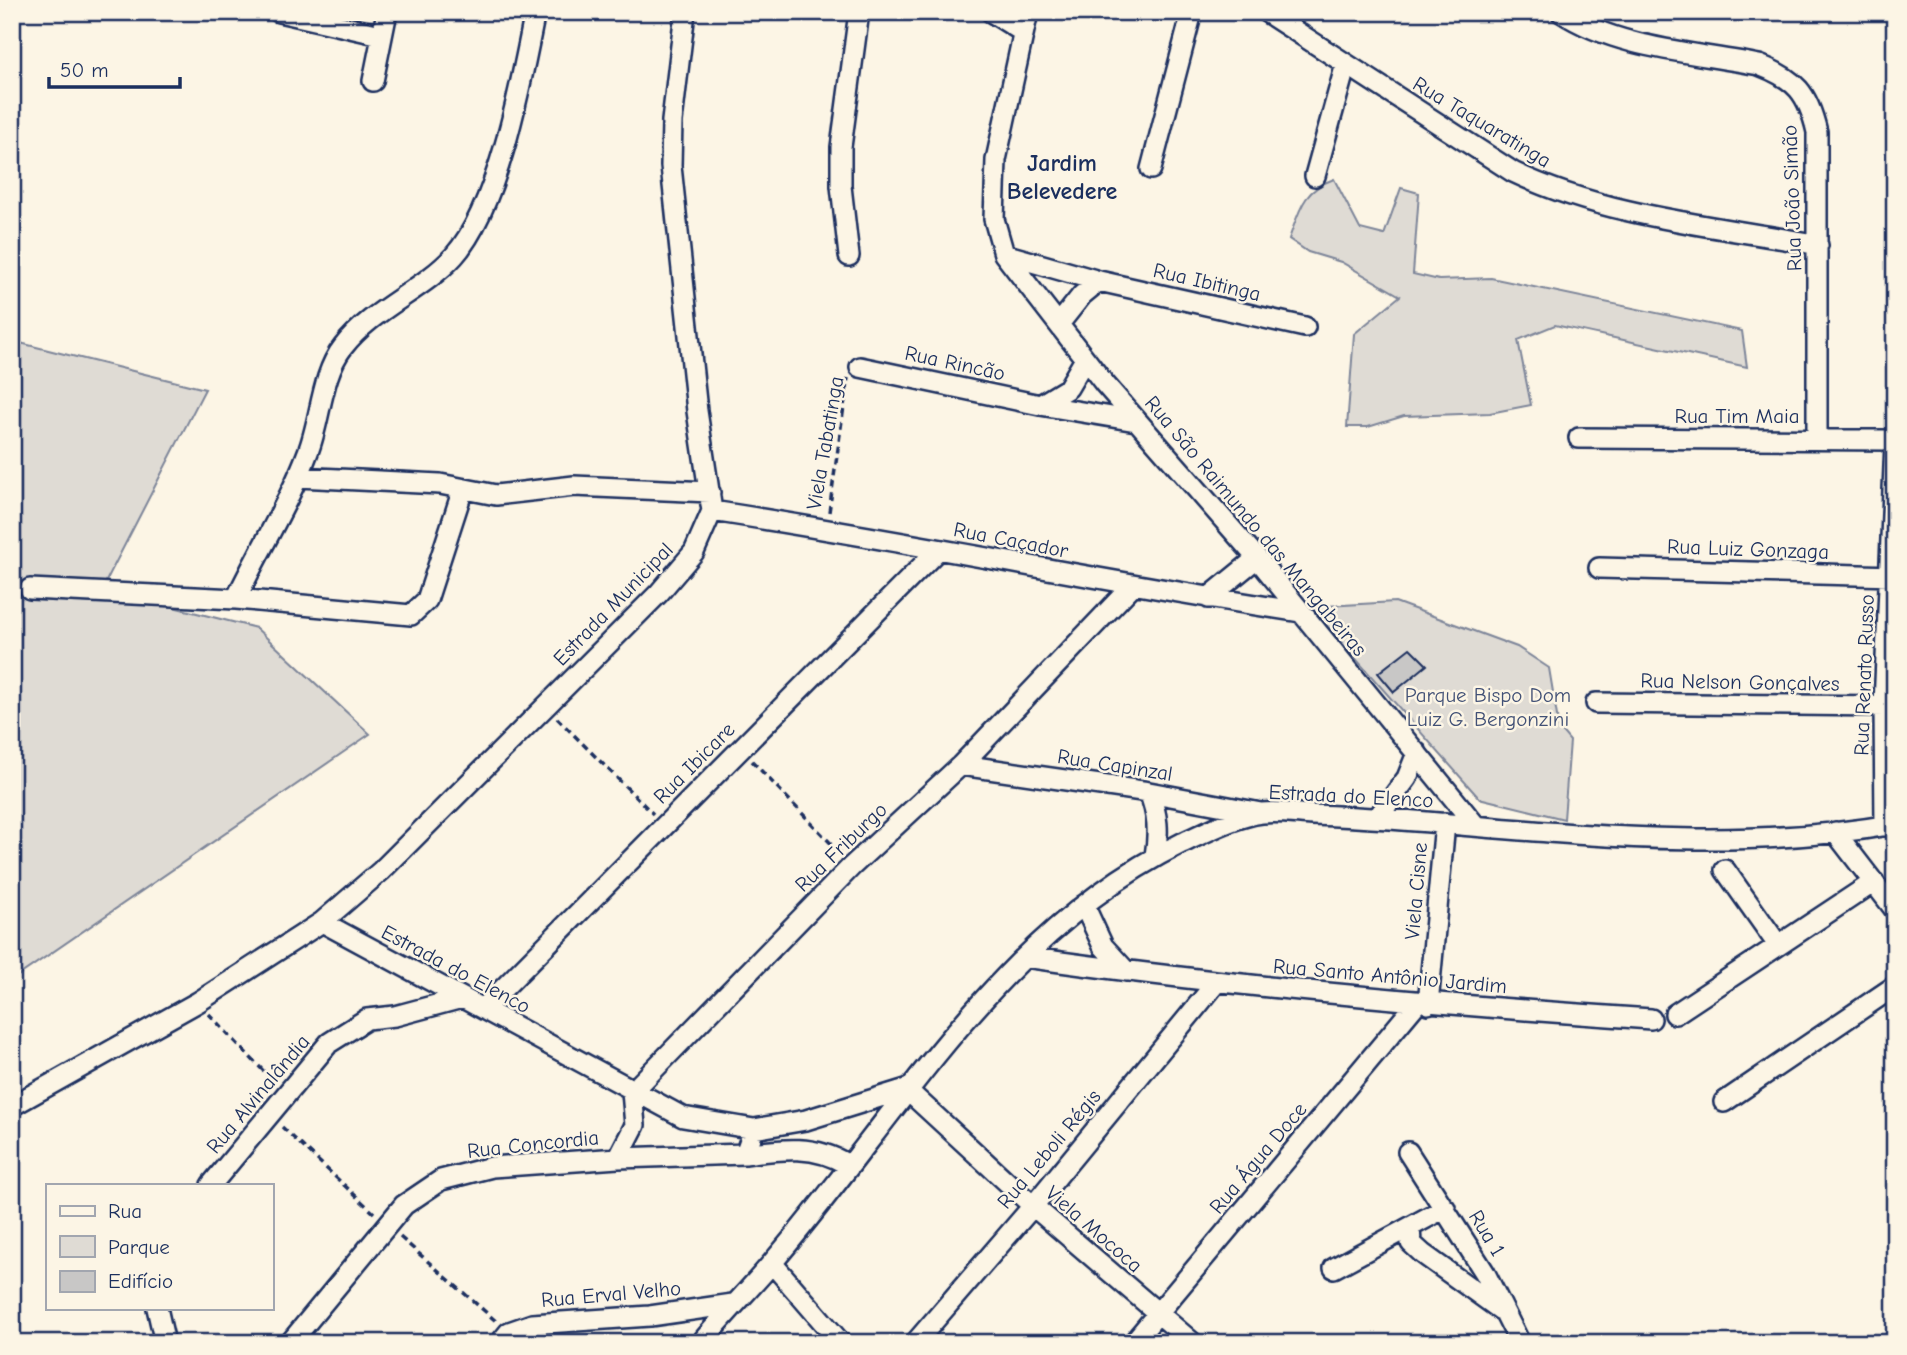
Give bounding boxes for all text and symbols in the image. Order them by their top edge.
scale bar [49,46,180,90]
text: 50 m [60,58,109,82]
street label: Rua Taquaratinga [1409,71,1555,173]
street label: Rua João Simão [1777,124,1807,272]
district label: Jardim Belevedere [1007,149,1117,205]
street label: Rua Ibitinga [1151,258,1263,306]
street label: Rua Rincão [903,341,1007,385]
street label: Viela Tabatinga [801,374,849,512]
street label: Rua São Raimundo das Mangabeiras [1140,391,1372,661]
street label: Rua Tim Maia [1674,404,1800,428]
street label: Rua Caçador [952,517,1071,563]
street label: Rua Luiz Gonzaga [1667,534,1829,564]
street label: Estrada Municipal [548,538,678,670]
street label: Rua Renato Russo [1849,594,1879,756]
street label: Rua Nelson Gonçalves [1640,668,1840,696]
park label: Parque Bispo Dom Luiz G. Bergonzini [1405,683,1571,731]
street label: Rua Ibicare [648,717,740,809]
street label: Rua Capinzal [1056,744,1174,786]
street label: Estrada do Elenco [1268,780,1434,812]
street label: Rua Friburgo [790,797,892,897]
street label: Viela Cisne [1400,841,1432,941]
street label: Estrada do Elenco [378,920,534,1018]
street label: Rua Santo Antônio Jardim [1272,954,1508,998]
street label: Rua Alvinalândia [201,1030,315,1158]
street label: Rua Leboli Régis [992,1085,1106,1213]
street label: Rua Água Doce [1204,1097,1312,1219]
street label: Rua Concordia [466,1125,600,1163]
street label: Viela Mococa [1041,1181,1147,1277]
legend [46,1184,273,1310]
text: Rua [108,1199,142,1223]
street label: Rua 1 [1464,1206,1510,1260]
text: Parque [108,1235,170,1259]
text: Edifício [108,1269,173,1293]
street label: Rua Erval Velho [540,1276,682,1312]

